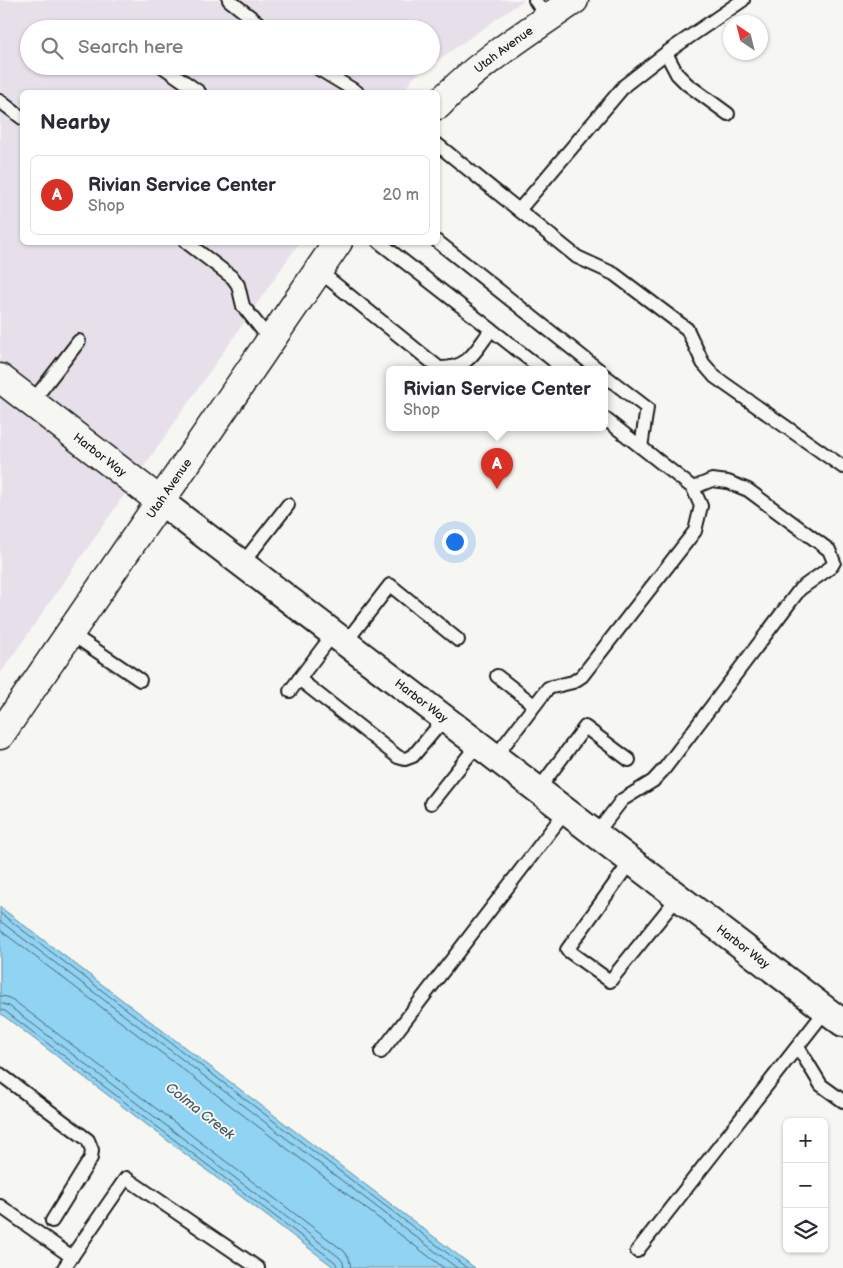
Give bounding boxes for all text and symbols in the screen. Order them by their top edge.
north arrow [723,15,768,60]
search box [20,20,440,75]
street label: Utah Avenue [471,23,536,76]
icon: search [38,34,66,62]
text: Search here [78,36,183,59]
text: Nearby [40,110,110,135]
text: Rivian Service Center [88,174,276,197]
text: A [52,186,62,205]
text: 20 m [383,186,419,205]
text: Shop [88,197,125,216]
popup [386,366,608,431]
text: Rivian Service Center [403,378,591,401]
text: Shop [403,401,440,420]
street label: Harbor Way [70,430,130,480]
pin: A [481,448,513,489]
street label: Utah Avenue [143,456,195,521]
your location [442,529,468,555]
street label: Harbor Way [392,676,451,726]
street label: Harbor Way [714,922,773,972]
water label: Colma Creek [162,1079,239,1144]
map controls [783,1118,828,1253]
button: + [783,1118,828,1163]
button: − [783,1163,828,1208]
button: layers [783,1208,828,1253]

